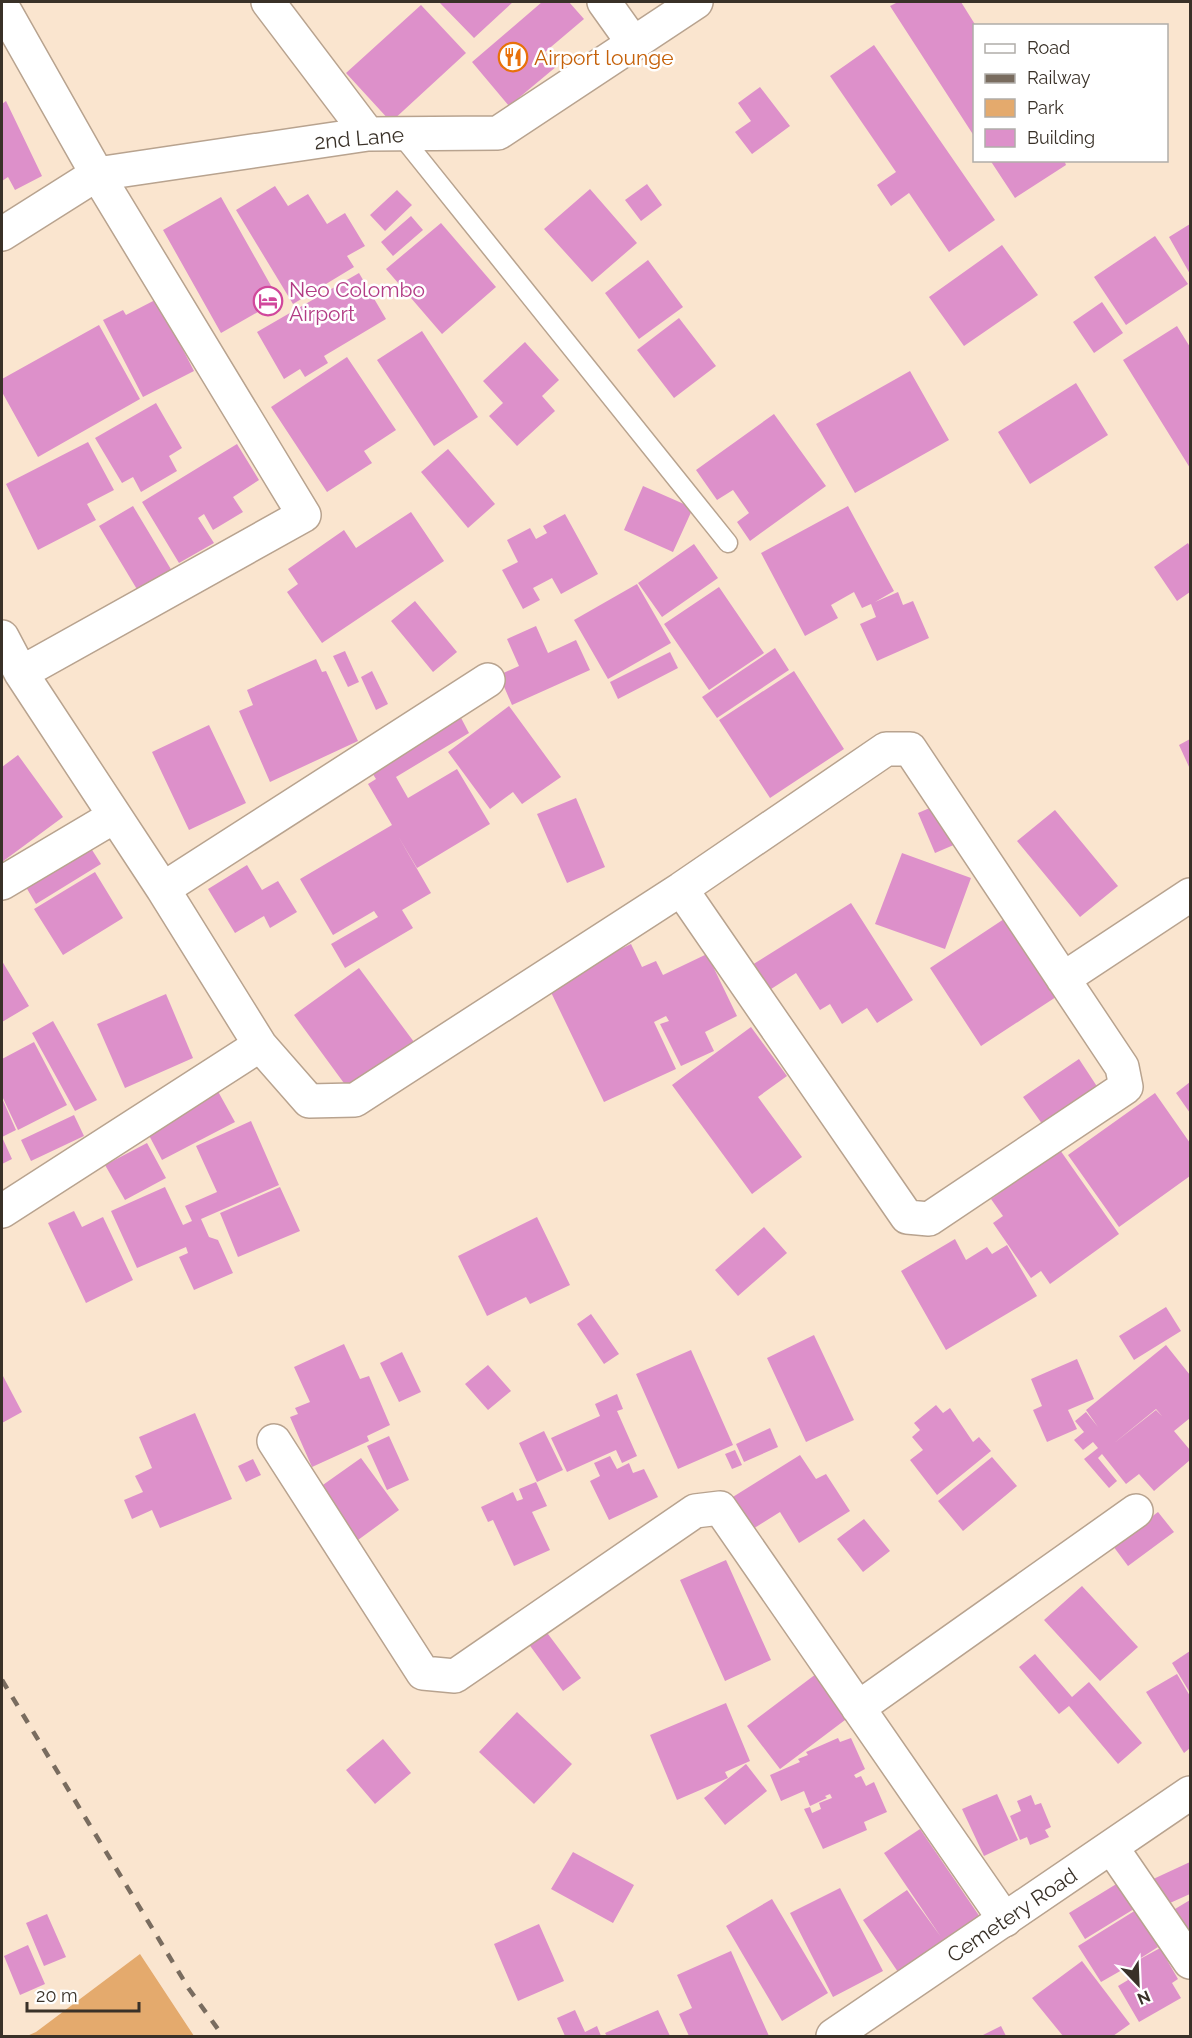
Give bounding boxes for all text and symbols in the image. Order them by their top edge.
legend [973,24,1168,162]
text: Road [1027,37,1070,58]
restaurant icon: Airport lounge [497,41,529,73]
place label: Airport lounge [534,45,674,70]
text: Railway [1027,67,1091,88]
text: Park [1027,97,1064,118]
street label: 2nd Lane [313,122,405,154]
text: Building [1027,127,1095,148]
place label: Neo Colombo Airport [289,277,425,326]
hotel icon: Neo Colombo Airport [252,285,284,317]
street label: Cemetery Road [942,1862,1082,1968]
north arrow [1108,1954,1168,2014]
scale bar [27,1975,140,2013]
text: 20 m [36,1985,78,2006]
text: N [1134,1986,1153,2008]

